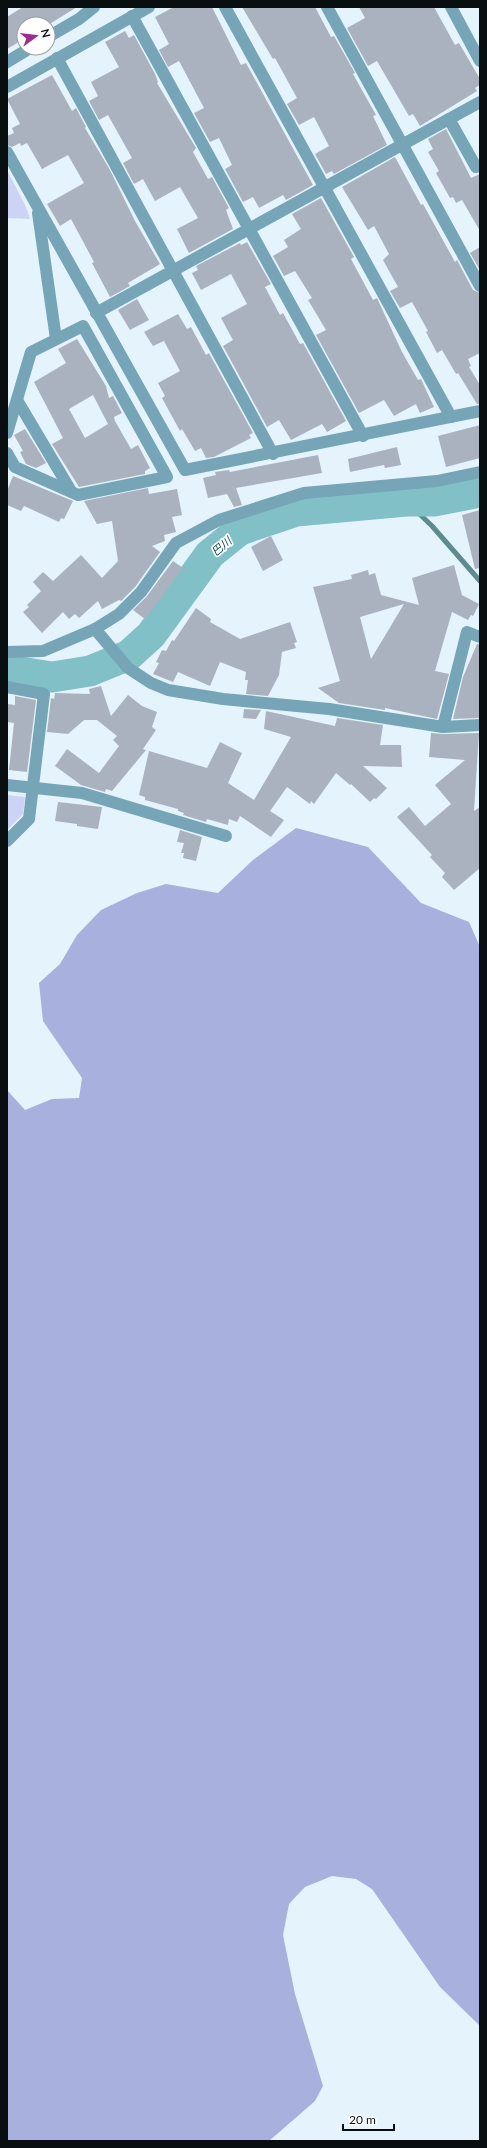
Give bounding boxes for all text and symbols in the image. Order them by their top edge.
north arrow [16,16,56,56]
text: N [39,28,54,39]
water label: 巴川 [208,533,234,558]
scale bar [343,2106,394,2132]
text: 20 m [349,2112,376,2127]

